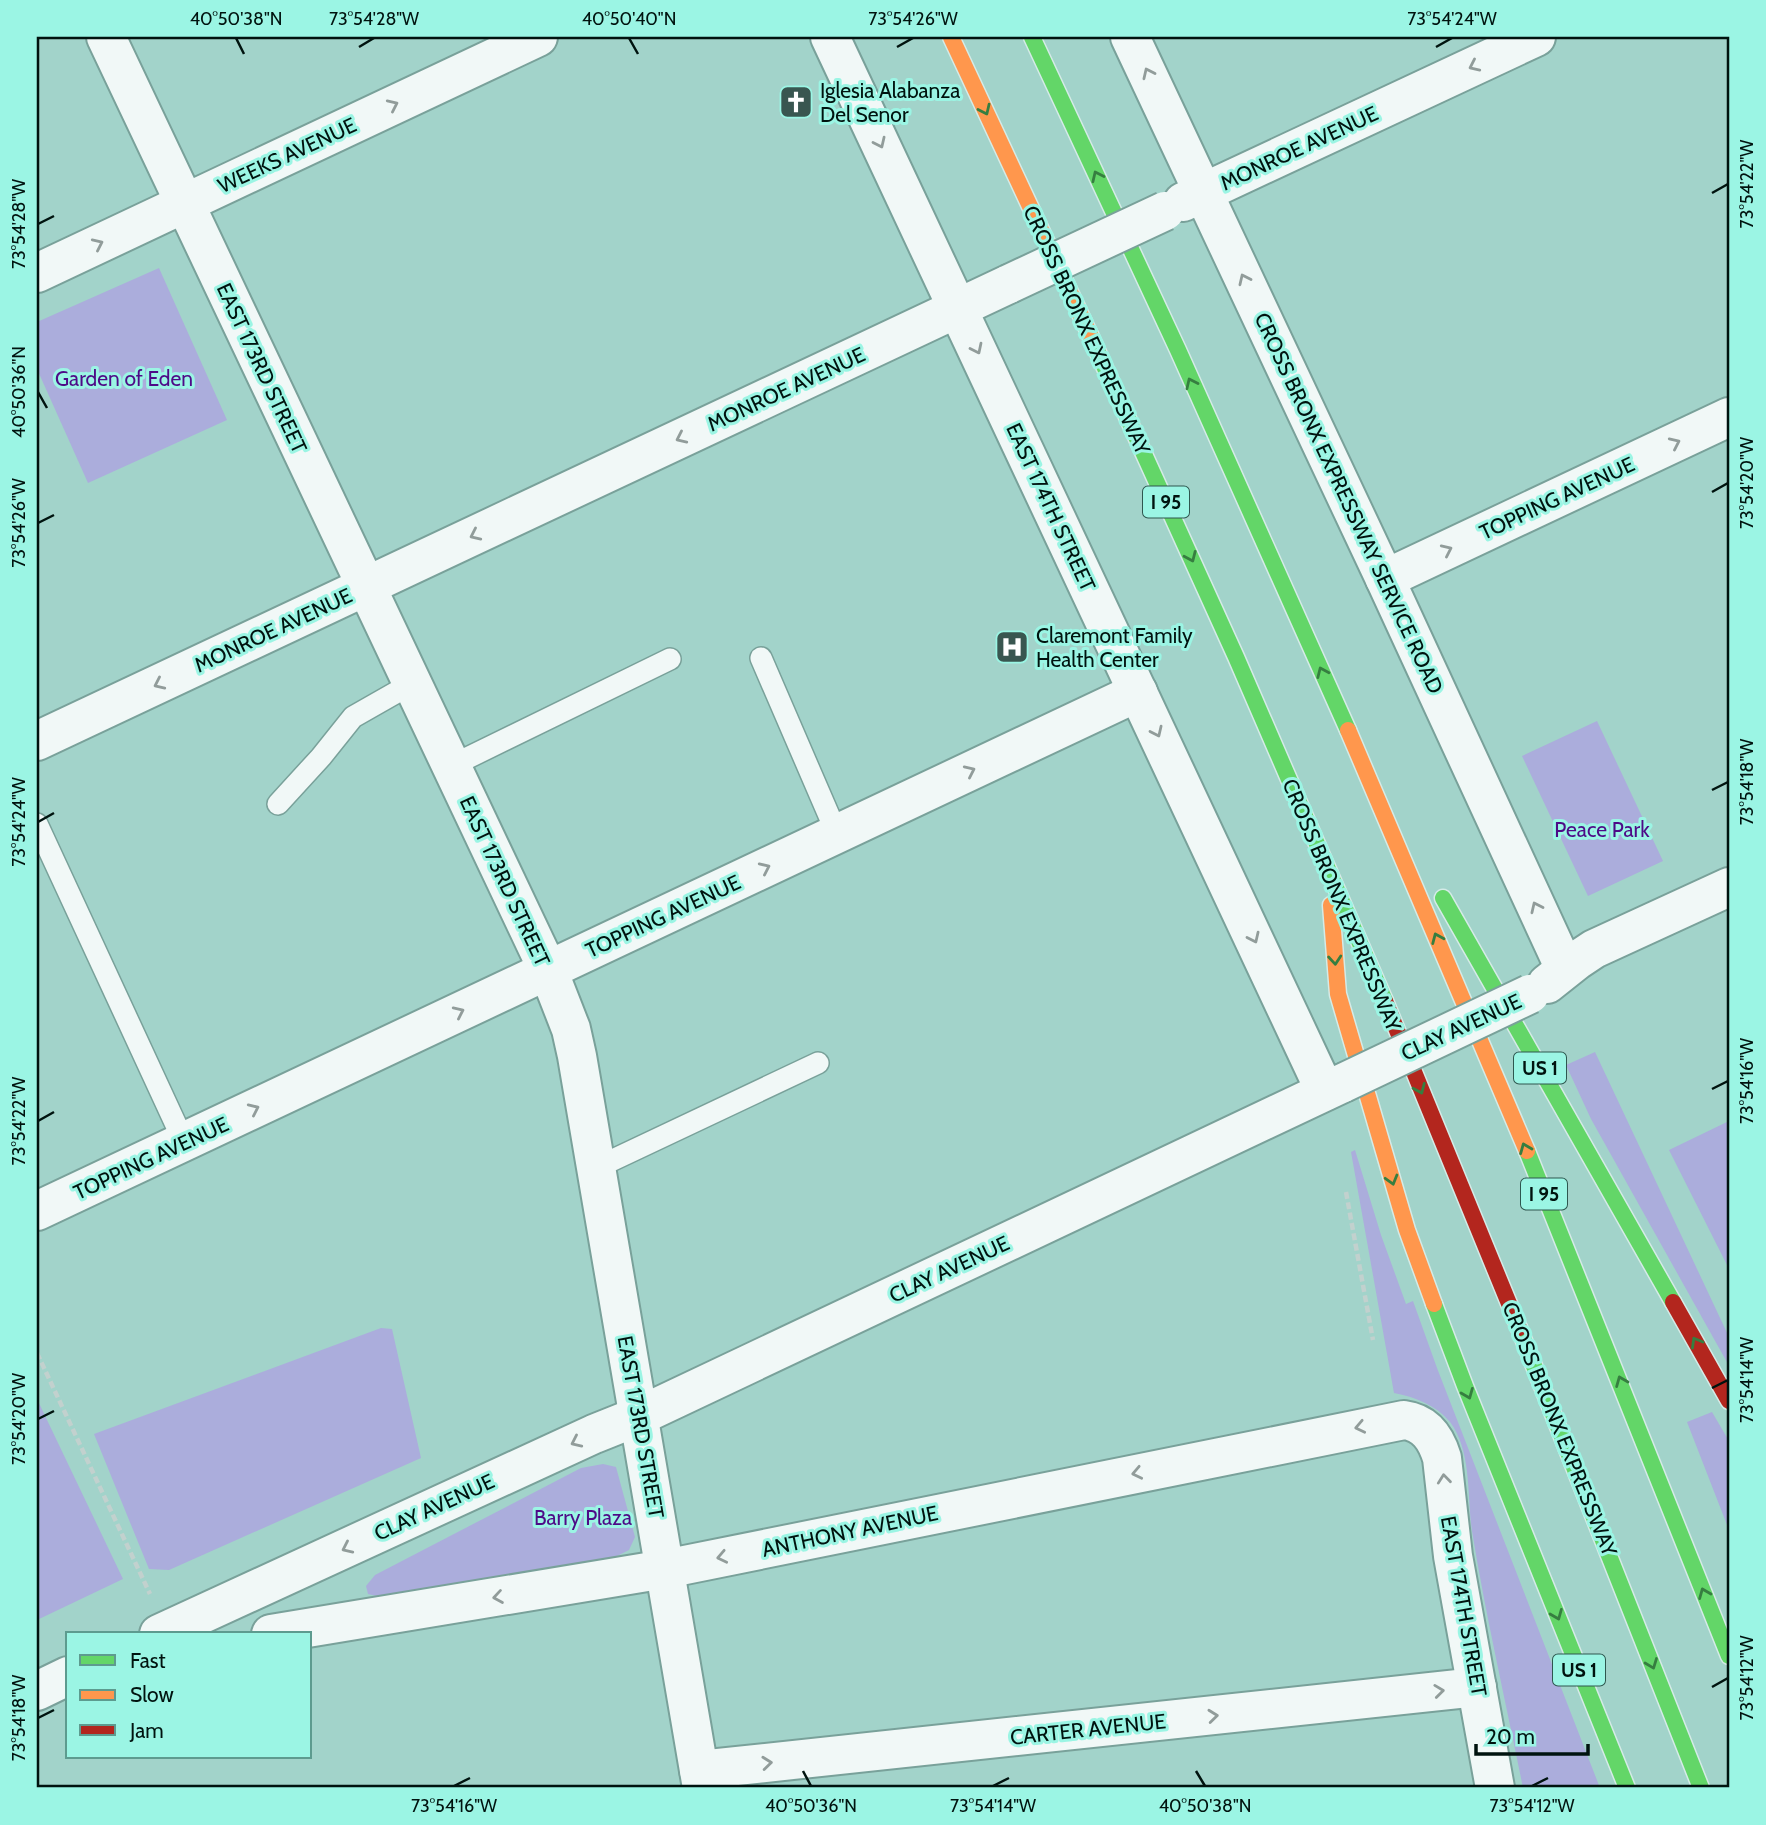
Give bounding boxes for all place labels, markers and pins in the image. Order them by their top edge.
place label: Iglesia Alabanza Del Senor [820,78,960,127]
church icon: Iglesia Alabanza Del Senor [777,83,815,121]
place label: Claremont Family Health Center [1036,623,1193,672]
hospital icon: Claremont Family Health Center [993,628,1031,666]

